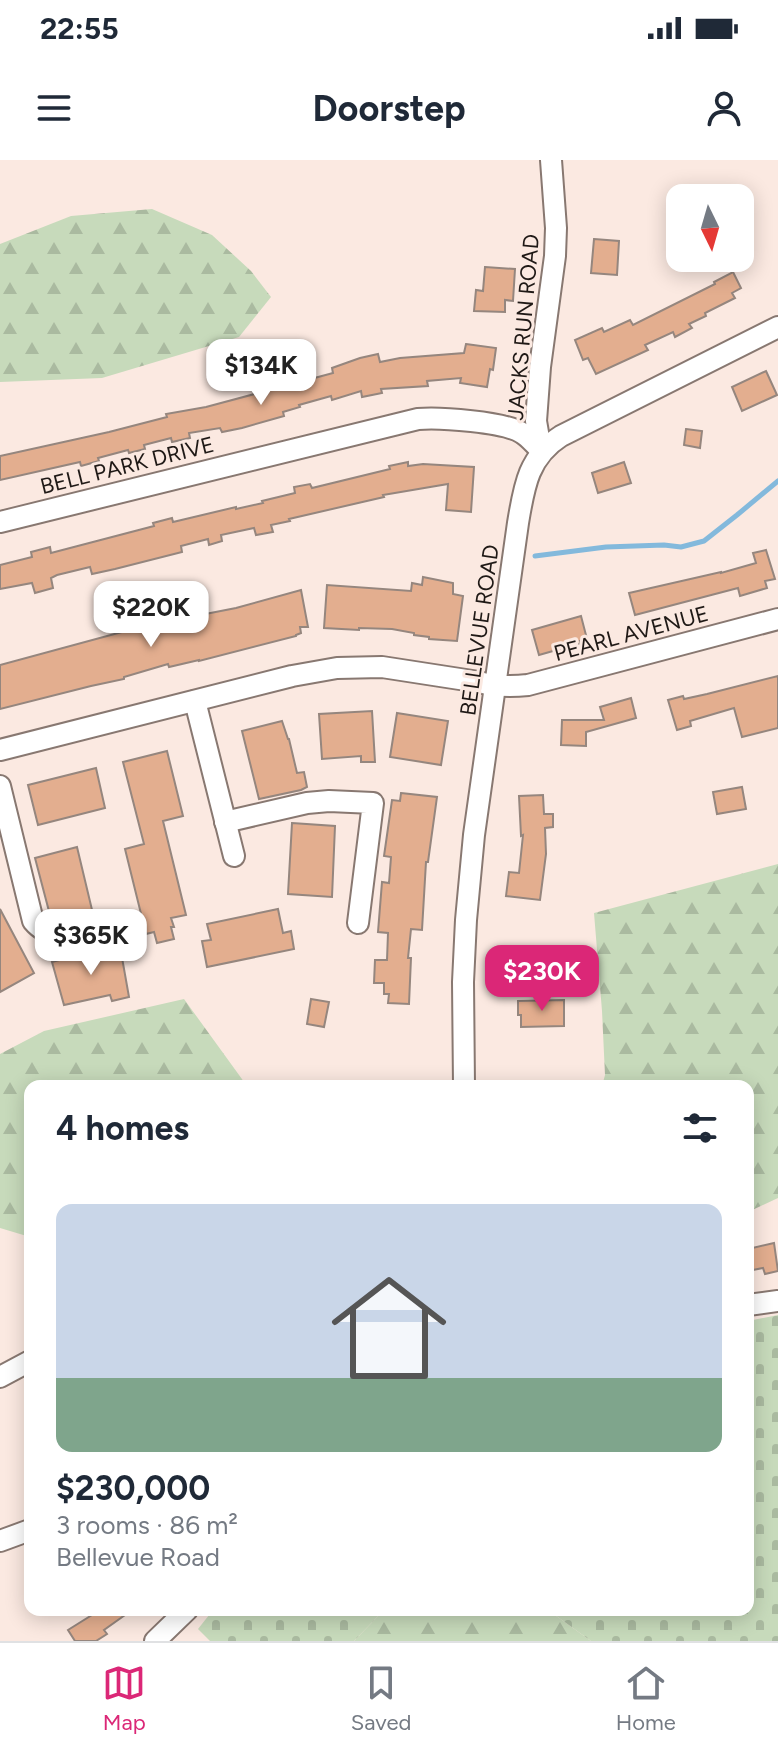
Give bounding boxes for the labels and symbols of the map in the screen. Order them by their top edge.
north arrow [666,184,754,272]
street label: JACKS RUN ROAD [502,233,545,421]
pin: $134K [205,339,317,407]
street label: BELL PARK DRIVE [37,431,217,500]
street label: BELLEVUE ROAD [454,543,505,717]
pin: $220K [95,581,207,649]
street label: PEARL AVENUE [551,600,711,667]
pin: $365K [35,909,147,977]
pin: $230K [486,945,598,1013]

